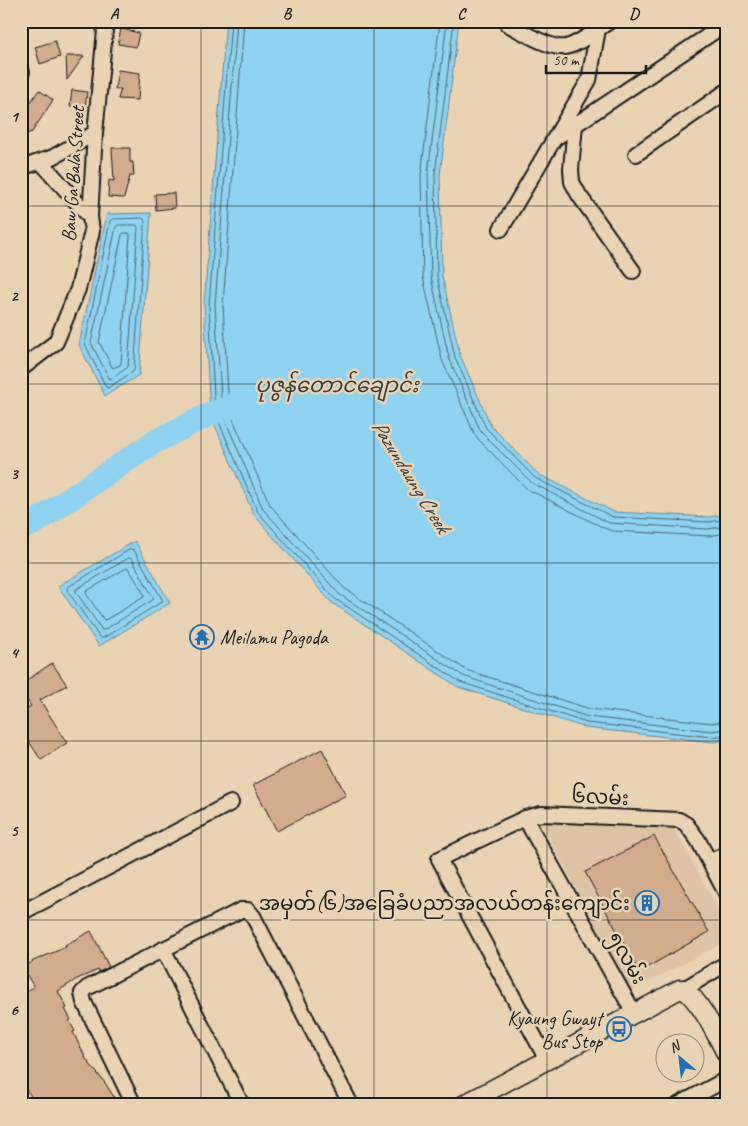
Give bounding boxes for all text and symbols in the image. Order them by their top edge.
text: A [110,4,120,24]
text: B [283,4,293,24]
text: C [457,4,467,24]
text: D [629,4,640,24]
scale bar [546,42,646,74]
text: 50 m [553,51,580,70]
street label: Baw Ga Bala Street [56,103,90,242]
text: 1 [10,107,19,127]
text: 2 [10,286,19,306]
water label: ပုဇွန်တောင်ချောင်း [255,370,420,402]
water label: Pazundaung Creek [366,415,458,540]
text: 3 [10,464,19,484]
temple icon: Meilamu Pagoda [189,624,215,650]
place label: Meilamu Pagoda [220,625,329,650]
text: 4 [10,643,19,663]
street label: ၆လမ်း [571,781,629,811]
text: 5 [11,821,20,841]
place label: အမှတ်(၆)အခြေခံပညာအလယ်တန်းကျောင်း [259,889,630,920]
building icon: အမှတ်(၆)အခြေခံပညာအလယ်တန်းကျောင်း [634,890,660,916]
street label: ၅လမ်း [600,926,653,990]
text: 6 [10,1000,19,1020]
place label: Kyaung Gwayt Bus Stop [507,1006,605,1054]
bus stop icon: Kyaung Gwayt Bus Stop [606,1016,632,1042]
north arrow [656,1034,706,1084]
text: N [666,1036,684,1057]

